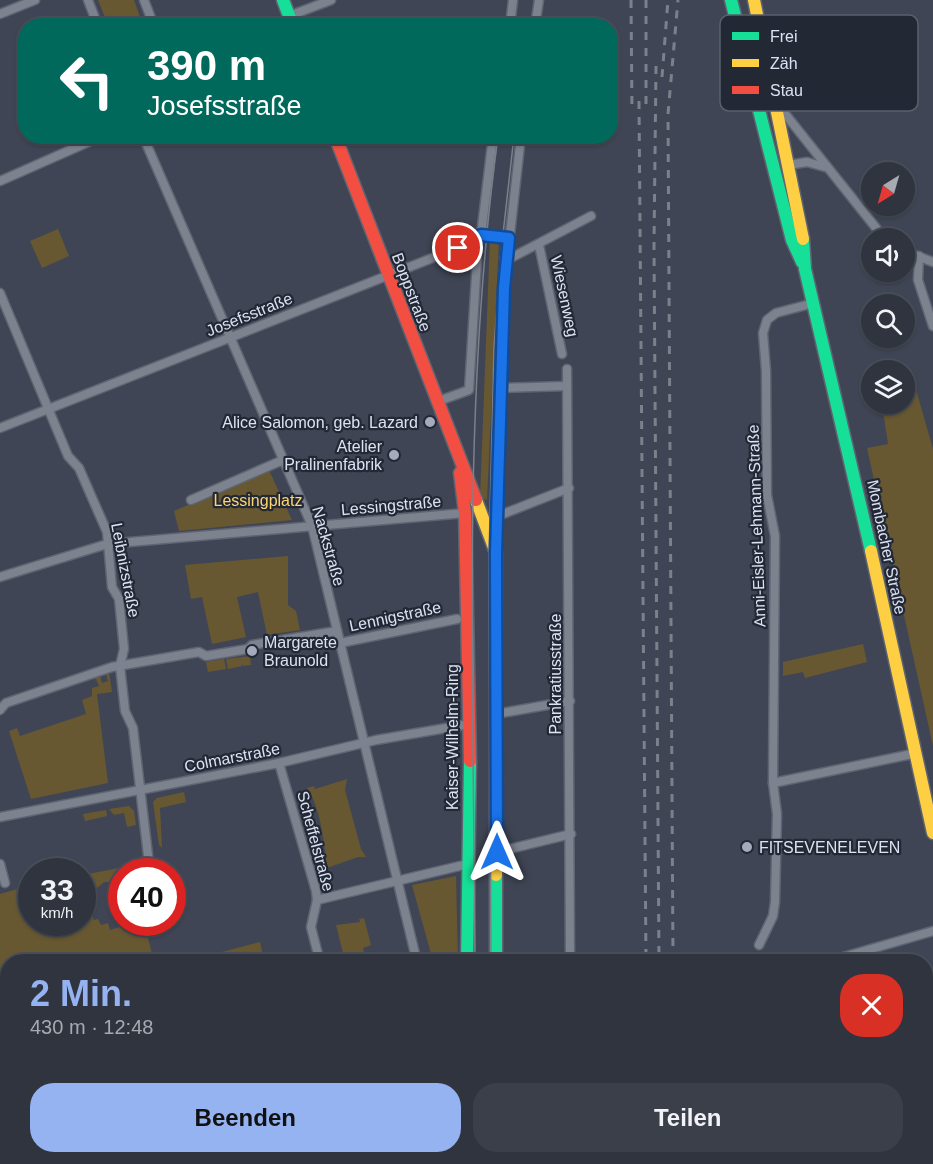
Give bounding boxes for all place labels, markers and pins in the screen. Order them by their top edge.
pin [432,222,483,273]
place label: Alice Salomon, geb. Lazard [222,414,418,431]
marker: Alice Salomon, geb. Lazard [423,415,437,429]
place label: Atelier Pralinenfabrik [284,438,383,473]
marker: Atelier Pralinenfabrik [387,448,401,462]
place label: Margarete Braunold [264,634,337,669]
marker: Margarete Braunold [245,644,259,658]
place label: FITSEVENELEVEN [759,839,900,856]
marker: FITSEVENELEVEN [740,840,754,854]

